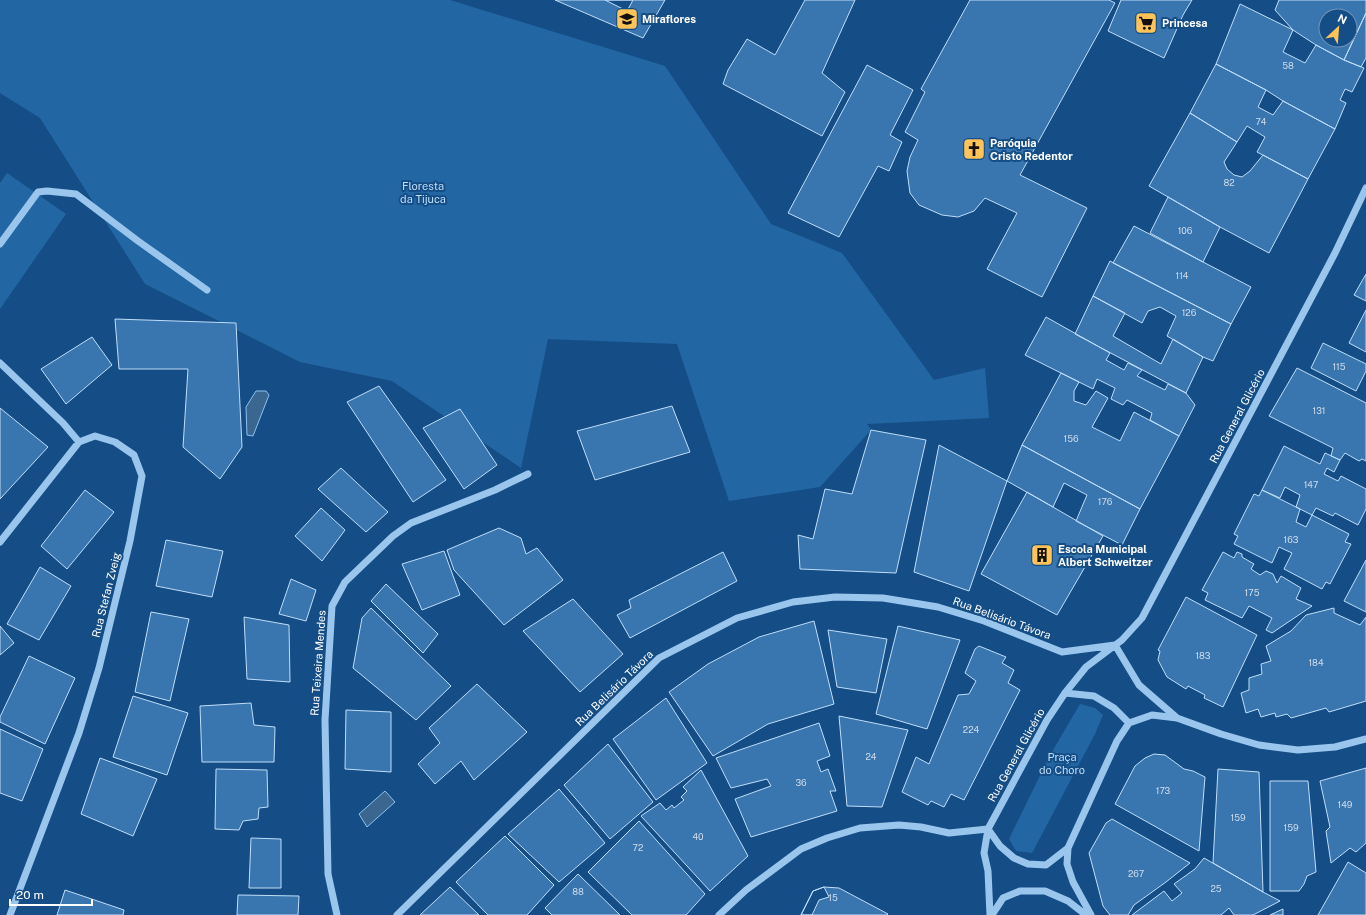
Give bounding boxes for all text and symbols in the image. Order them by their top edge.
school or university icon: Miraflores [614,6,640,32]
north arrow [1318,8,1358,48]
supermarket icon: Princesa [1133,10,1159,36]
text: N [1336,12,1349,26]
place label: Miraflores [642,13,696,25]
place label: Princesa [1162,17,1208,29]
house number: 58 [1282,60,1294,71]
house number: 74 [1256,116,1267,127]
church icon: Paróquia Cristo Redentor [961,136,987,162]
place label: Paróquia Cristo Redentor [990,137,1073,162]
house number: 82 [1223,177,1235,188]
park label: Floresta da Tijuca [400,180,446,205]
house number: 106 [1178,225,1193,236]
house number: 114 [1176,270,1189,281]
house number: 126 [1182,307,1197,318]
house number: 115 [1332,361,1346,372]
street label: Rua General Glicério [1207,367,1267,465]
house number: 131 [1313,405,1326,416]
house number: 156 [1063,433,1079,444]
house number: 147 [1304,479,1318,490]
house number: 176 [1098,496,1113,507]
house number: 163 [1284,534,1299,545]
building icon: Escola Municipal Albert Schweitzer [1029,542,1055,568]
place label: Escola Municipal Albert Schweitzer [1058,543,1153,568]
street label: Rua Stefan Zveig [90,551,122,639]
house number: 175 [1245,587,1260,598]
street label: Rua Belisário Távora [951,595,1053,641]
street label: Rua Teixeira Mendes [308,609,328,716]
street label: Rua Belisário Távora [573,648,655,728]
house number: 183 [1195,650,1211,661]
house number: 184 [1308,657,1324,668]
street label: Rua General Glicério [985,706,1047,804]
house number: 224 [963,724,980,735]
house number: 24 [865,751,877,762]
park label: Praça do Choro [1039,751,1085,776]
house number: 36 [795,777,807,788]
house number: 173 [1156,785,1171,796]
house number: 149 [1338,799,1353,810]
house number: 159 [1230,812,1246,823]
house number: 159 [1283,822,1299,833]
house number: 40 [692,831,704,842]
house number: 72 [633,842,643,853]
house number: 267 [1128,868,1144,879]
scale bar [10,881,92,907]
house number: 25 [1210,883,1222,894]
house number: 88 [572,886,584,897]
text: 20 m [16,888,44,902]
house number: 15 [828,892,838,903]

